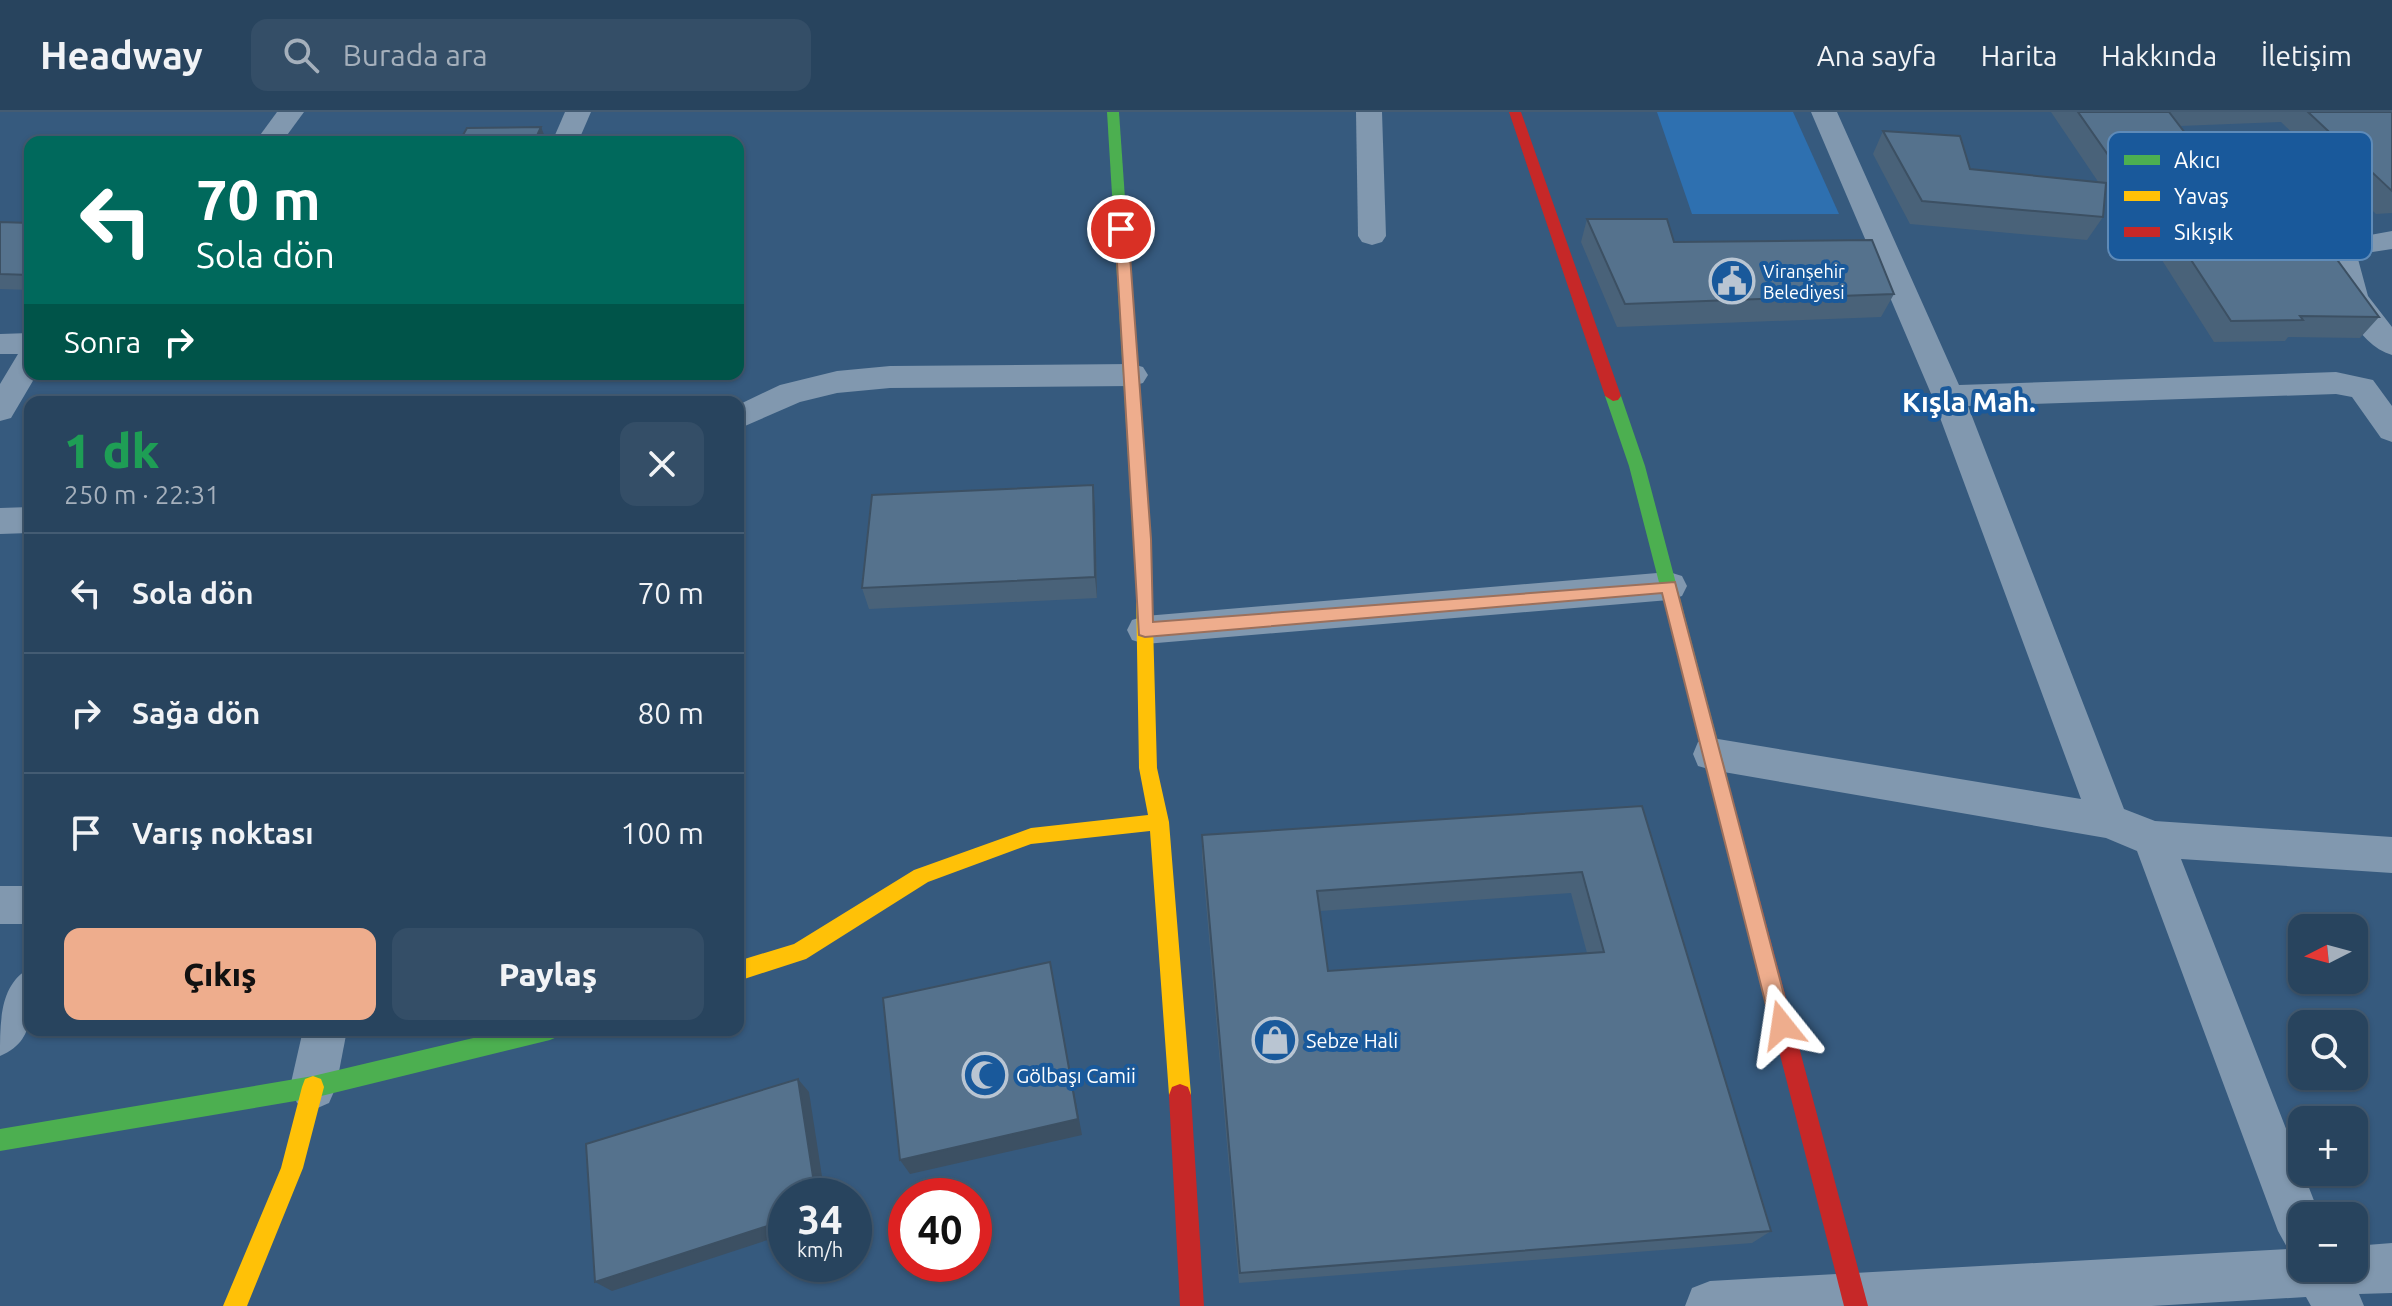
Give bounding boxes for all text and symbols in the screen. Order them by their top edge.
search box [251,19,811,91]
icon: search [279,33,323,77]
text: Headway [40,34,203,76]
text: Burada ara [343,38,488,72]
text: Ana sayfa [1817,40,1937,71]
text: Harita [1981,40,2057,71]
text: Hakkında [2101,40,2217,71]
text: İletişim [2261,40,2352,71]
legend [2108,132,2372,260]
text: Akıcı [2174,147,2220,172]
icon: left [64,168,168,272]
text: 70 m [196,168,321,231]
text: Yavaş [2174,183,2229,208]
pin [1087,195,1155,263]
icon: arrive [1099,207,1143,251]
text: Sıkışık [2174,219,2233,244]
text: Sola dön [196,234,335,275]
public building icon: Viranşehir Belediyesi [1708,257,1756,305]
place label: Viranşehir Belediyesi [1763,261,1845,302]
icon: right [157,320,201,364]
text: Sonra [64,325,141,359]
district label: Kışla Mah. [1902,386,2036,418]
button: close [620,422,704,506]
text: 1 dk [64,423,159,477]
text: 250 m · 22:31 [64,480,220,509]
icon: left [64,571,108,615]
text: Sola dön [132,576,254,610]
text: 70 m [637,576,704,610]
icon: right [64,691,108,735]
text: Sağa dön [132,696,260,730]
text: 80 m [637,696,704,730]
icon: arrive [64,811,108,855]
text: Varış noktası [132,816,314,850]
text: 100 m [620,816,704,850]
north arrow [2288,914,2368,994]
map controls [2288,914,2368,1282]
button: Çıkış [64,928,376,1020]
button: Paylaş [392,928,704,1020]
position arrow [1740,983,1824,1067]
button: search [2288,1010,2368,1090]
shop icon: Sebze Hali [1251,1016,1299,1064]
place label: Sebze Hali [1306,1029,1398,1052]
mosque icon: Gölbaşı Camii [961,1051,1009,1099]
place label: Gölbaşı Camii [1016,1064,1136,1087]
button: + [2288,1106,2368,1186]
speed limit sign: 40 [888,1178,992,1282]
text: 34 [797,1197,843,1242]
button: − [2288,1202,2368,1282]
text: km/h [797,1238,843,1261]

